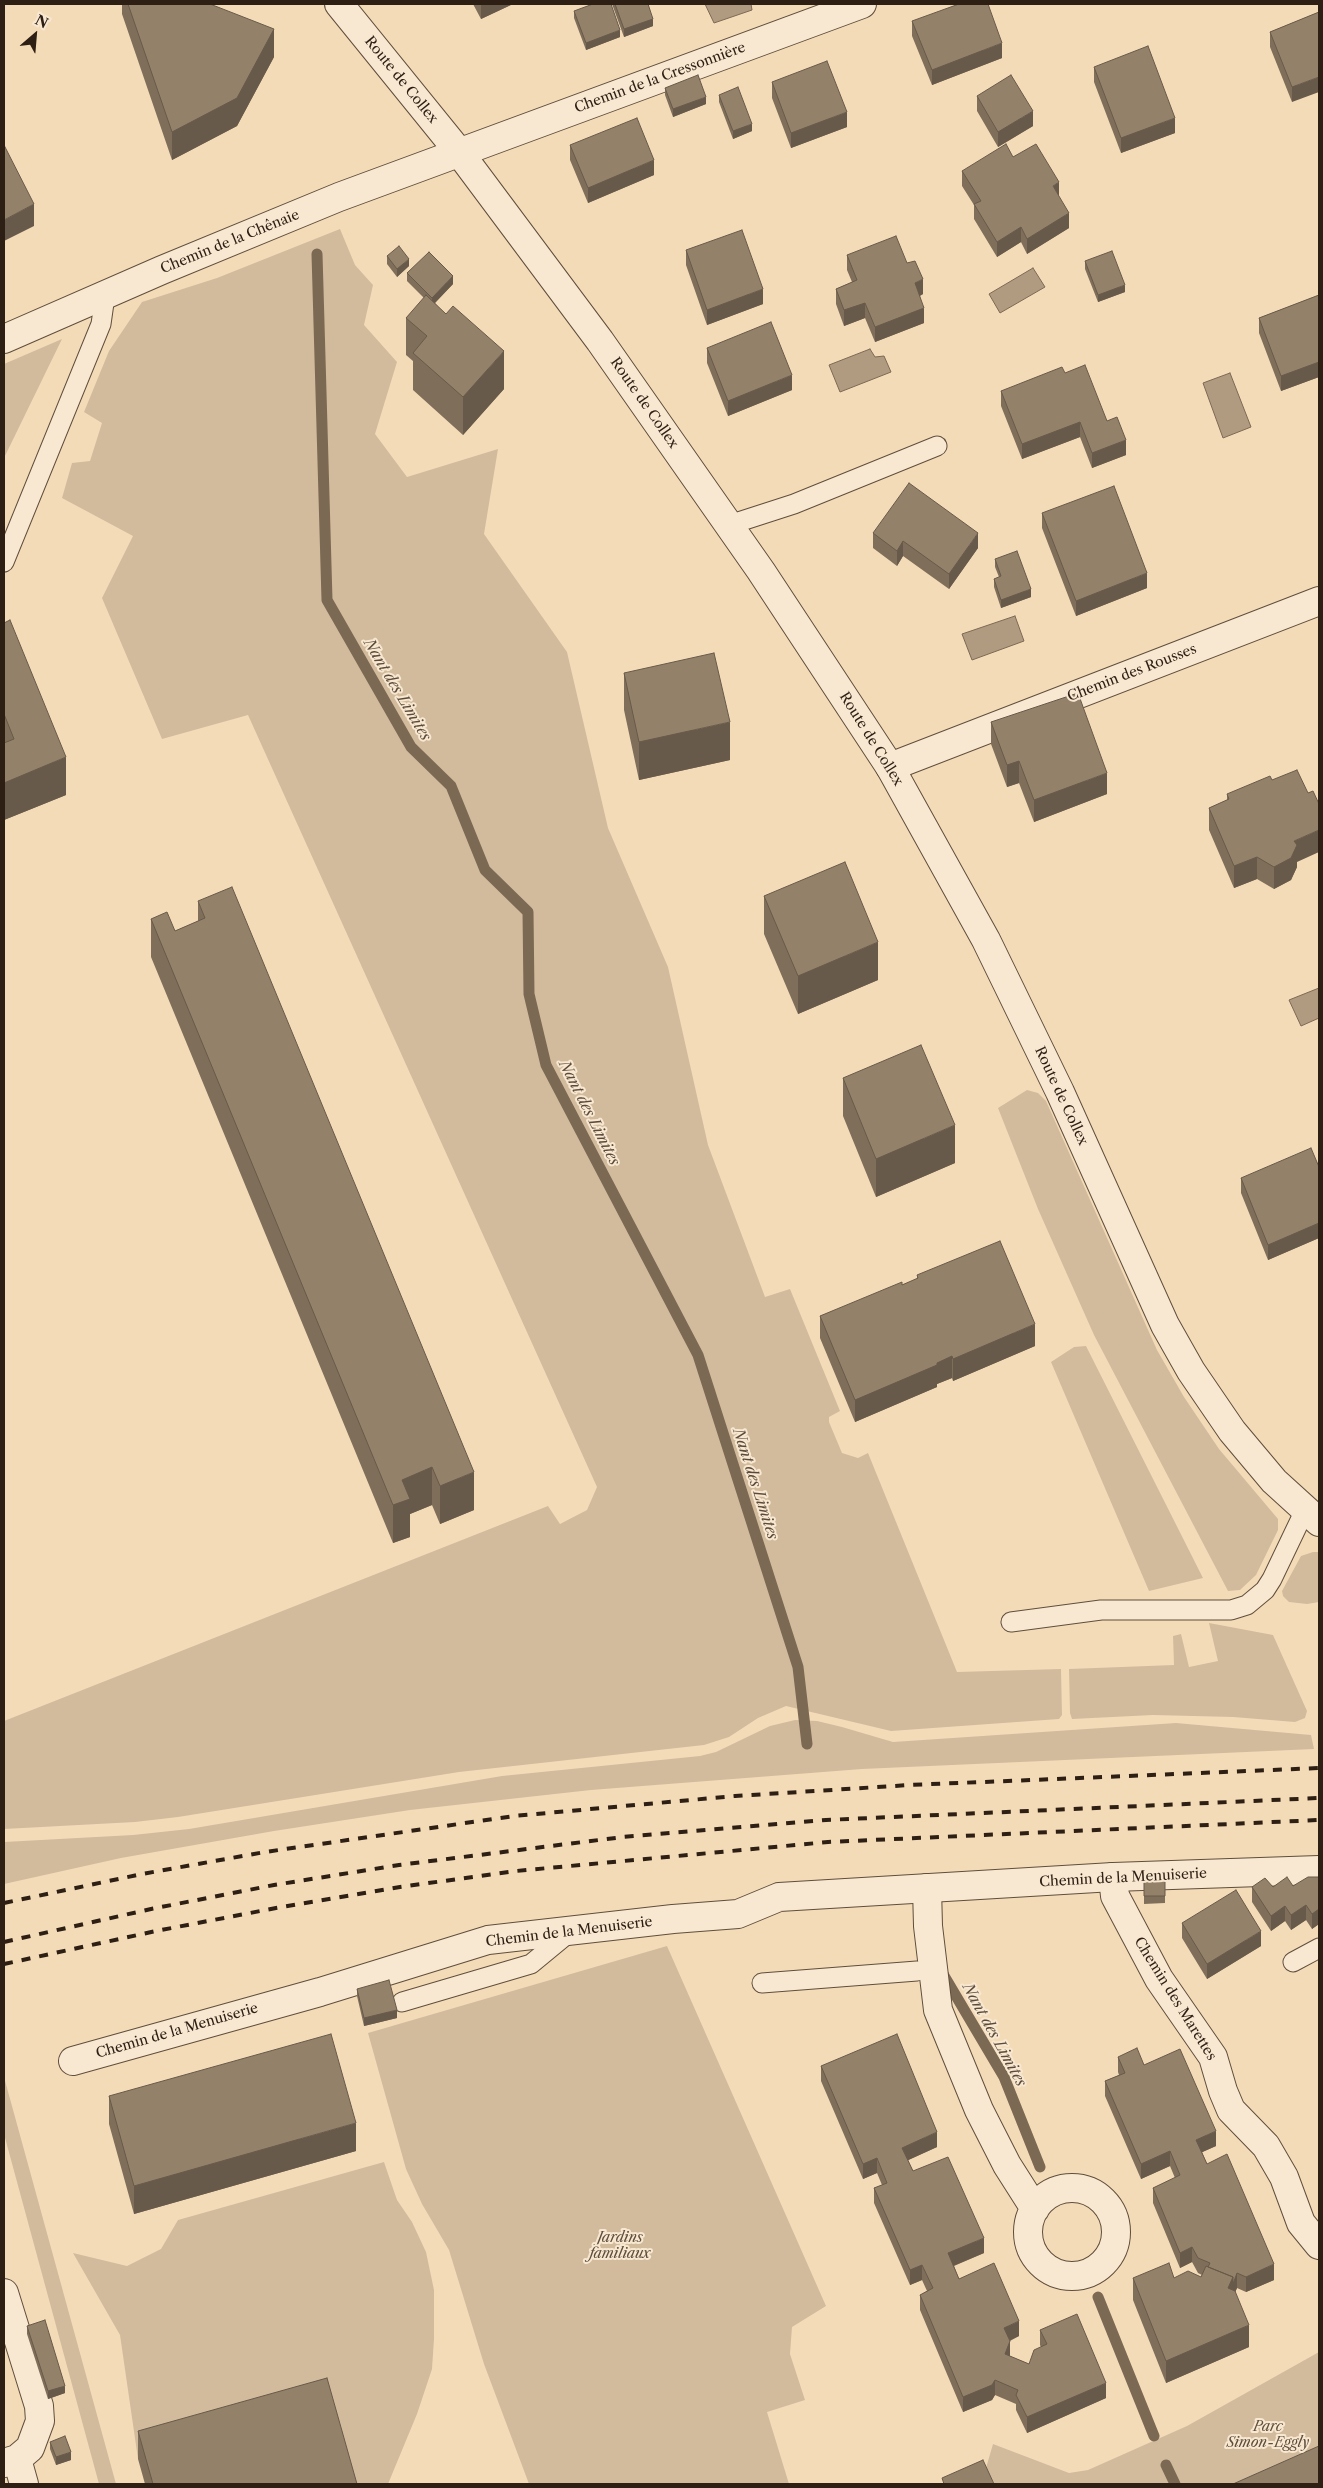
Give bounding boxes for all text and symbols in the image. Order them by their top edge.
north arrow [10,10,60,60]
text: N [32,11,51,32]
street label: Route de Collex [361,33,441,127]
street label: Chemin de la Cressonnière [572,39,748,117]
street label: Chemin de la Chênaie [158,206,302,278]
street label: Route de Collex [606,354,682,452]
water label: Nant des Limites [359,636,435,744]
street label: Chemin des Rousses [1065,641,1199,705]
street label: Route de Collex [836,689,906,789]
street label: Route de Collex [1031,1044,1091,1148]
water label: Nant des Limites [555,1057,623,1169]
water label: Nant des Limites [729,1426,781,1542]
street label: Chemin de la Menuiserie [1039,1865,1207,1891]
street label: Chemin de la Menuiserie [485,1913,653,1951]
street label: Chemin des Marettes [1130,1934,1220,2064]
water label: Nant des Limites [958,1980,1030,2090]
street label: Chemin de la Menuiserie [94,2000,260,2062]
park label: Jardins familiaux [589,2230,651,2262]
park label: Parc Simon-Eggly [1227,2419,1309,2452]

